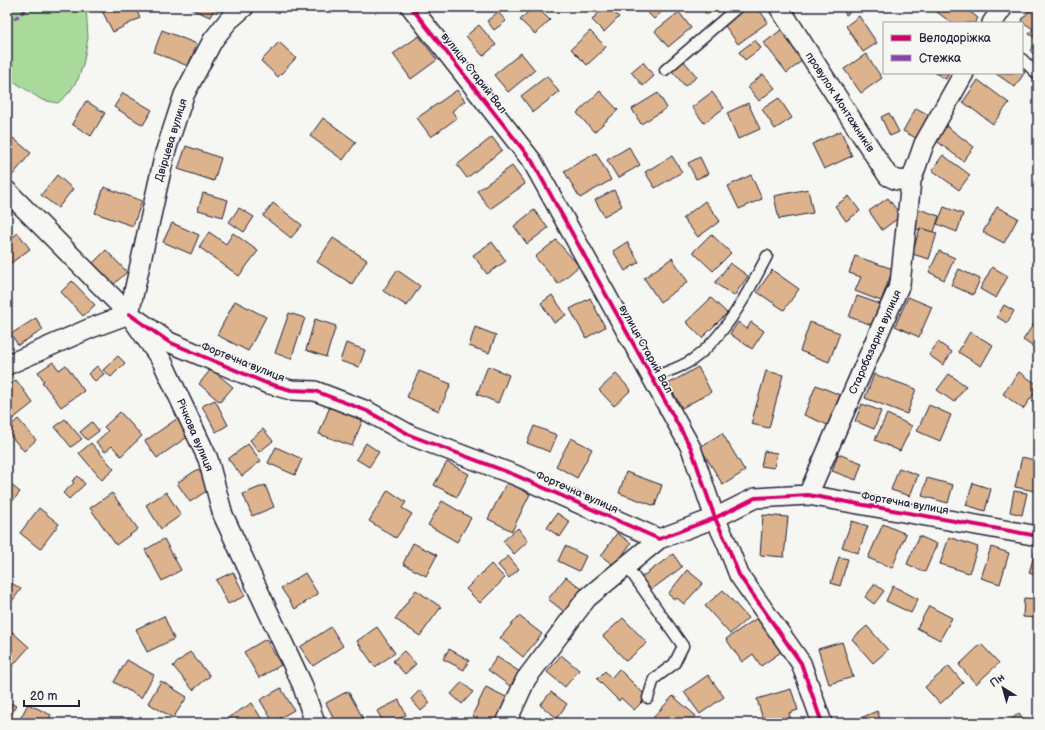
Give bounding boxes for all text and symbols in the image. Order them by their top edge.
legend [883,22,1023,74]
street label: вулиця Старий Вал [438,30,510,116]
text: Велодоріжка [919,31,991,46]
street label: провулок Монтажників [803,49,877,155]
text: Стежка [919,51,961,66]
street label: Двірцева вулиця [152,97,190,183]
street label: Старобазарна вулиця [846,288,904,396]
street label: вулиця Старий Вал [616,303,676,395]
street label: Фортечна вулиця [199,339,287,385]
street label: Річкова вулиця [174,397,216,473]
street label: Фортечна вулиця [534,468,620,516]
street label: Фортечна вулиця [860,489,950,517]
north arrow [983,668,1023,708]
text: Пн [988,671,1007,690]
scale bar [24,682,79,708]
text: 20 m [30,689,57,704]

